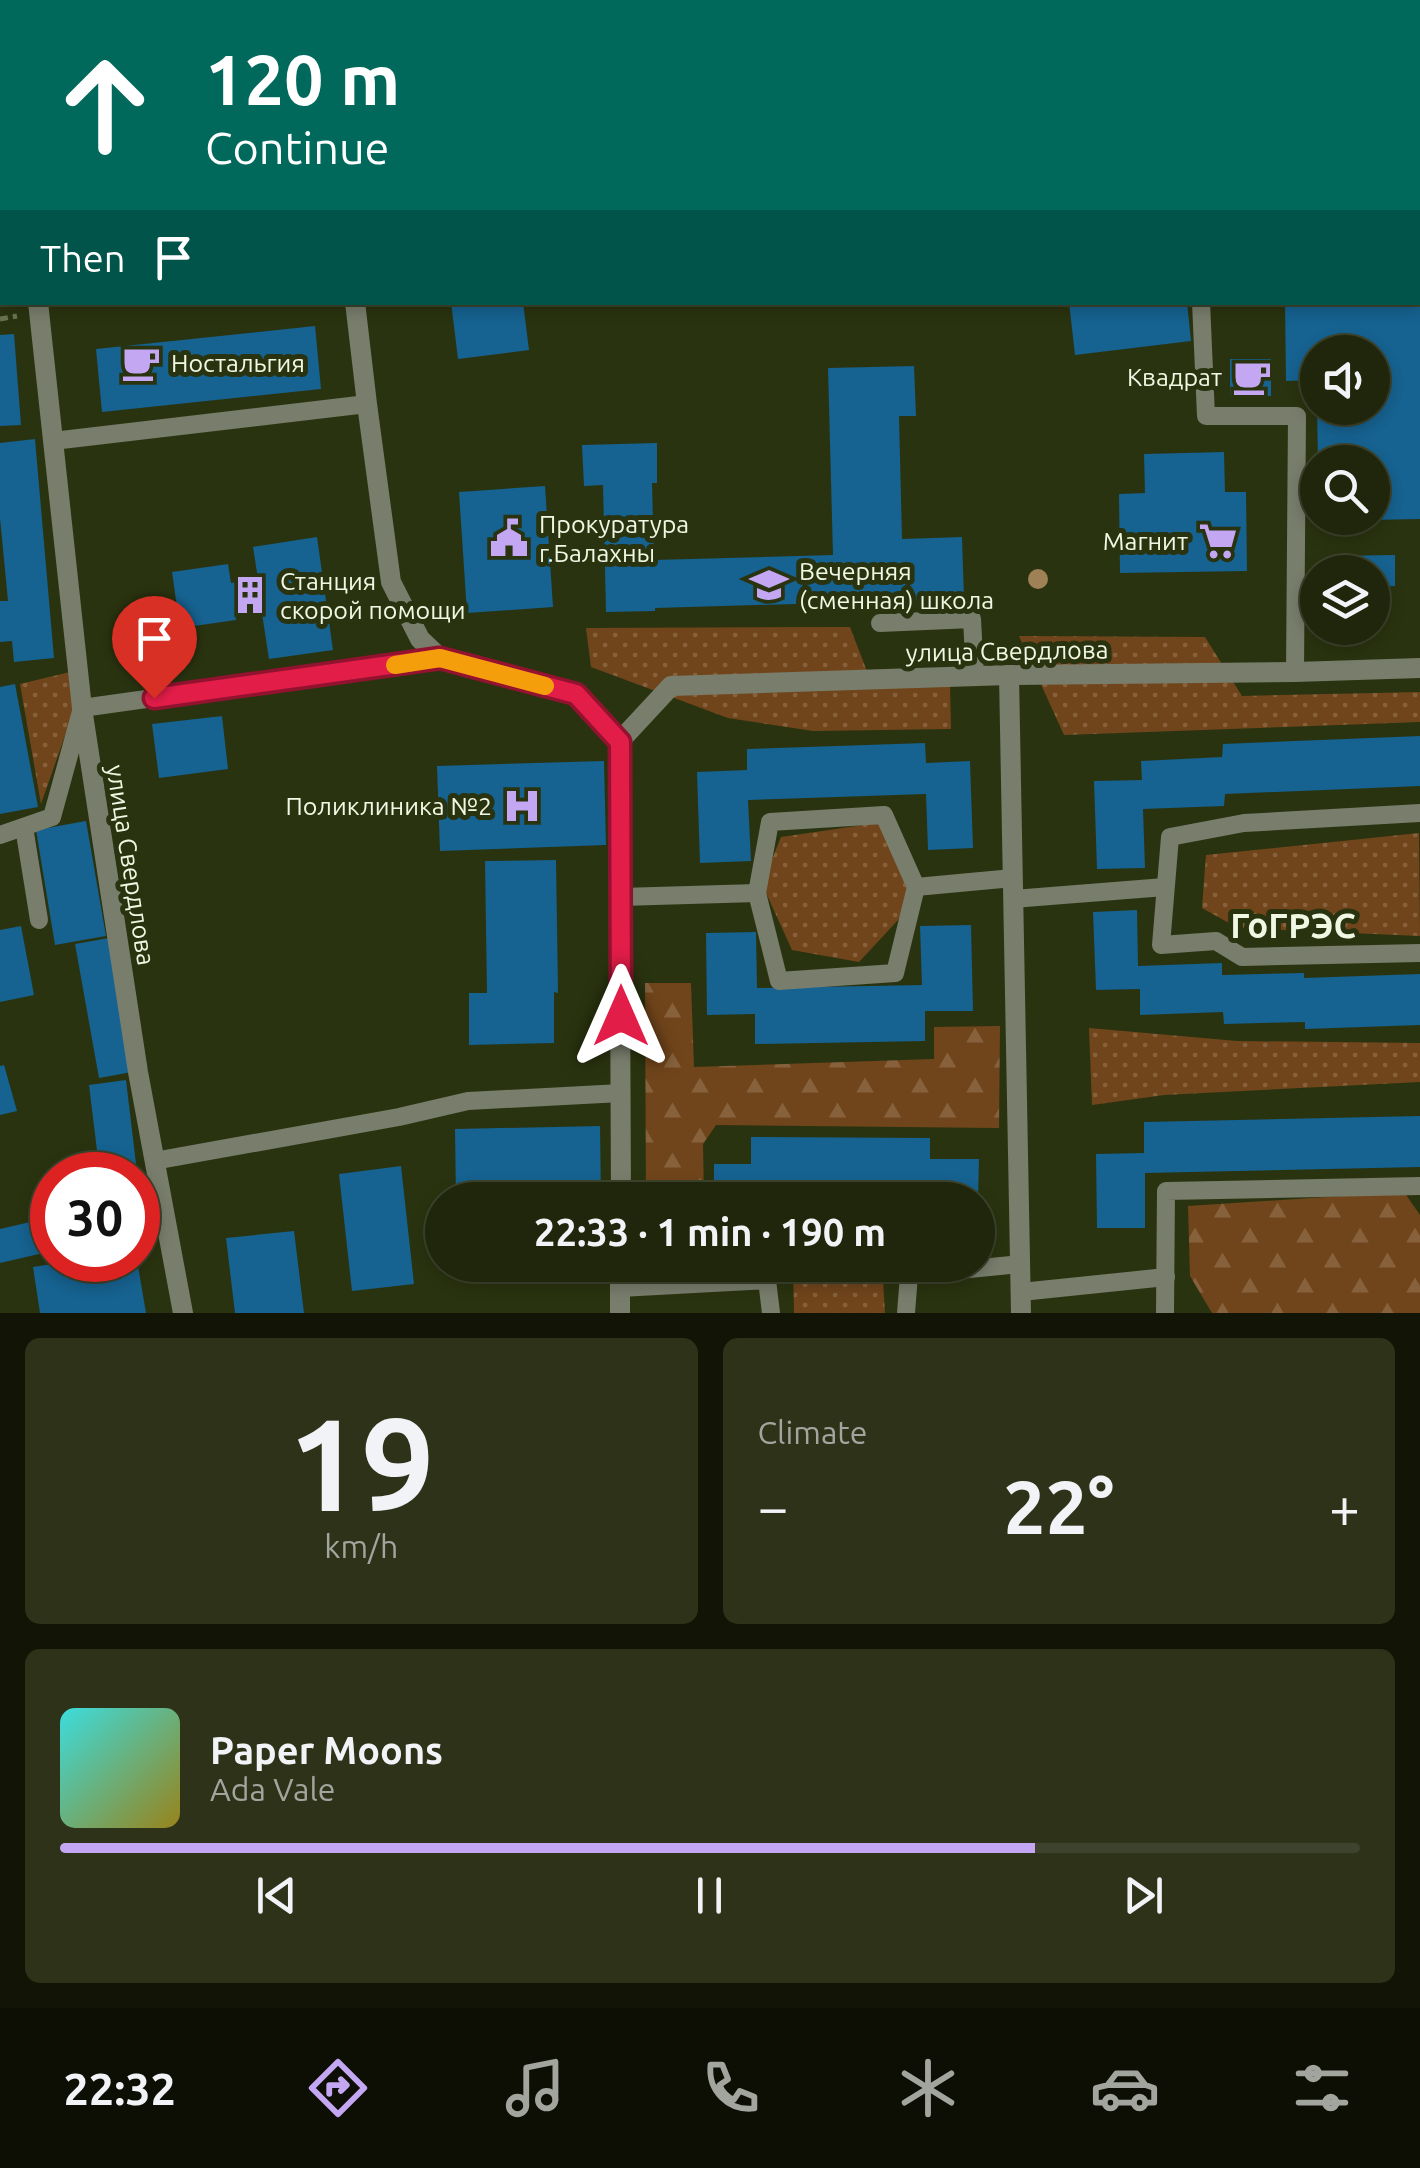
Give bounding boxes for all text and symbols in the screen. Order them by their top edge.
icon: ahead [40,40,170,170]
text: 120 m [205,40,400,118]
text: Continue [205,122,389,173]
icon: arrive [146,230,201,285]
text: Then [40,237,126,279]
map controls [1300,335,1390,645]
button: sound [1300,335,1390,425]
cafe icon: Ностальгия [120,342,162,384]
place label: Ностальгия [171,349,305,377]
cafe icon: Квадрат [1231,356,1273,398]
place label: Квадрат [1127,363,1222,391]
button: search [1300,445,1390,535]
place label: Прокуратура г.Балахны [539,510,689,567]
public building icon: Прокуратура г.Балахны [488,517,530,559]
supermarket icon: Магнит [1197,520,1239,562]
place label: Магнит [1103,527,1188,555]
button: layers [1300,555,1390,645]
place label: Вечерняя (сменная) школа [799,557,994,614]
school or university icon: Вечерняя (сменная) школа [748,564,790,606]
place label: Станция скорой помощи [280,567,465,624]
building icon: Станция скорой помощи [229,574,271,616]
pin [112,596,197,699]
icon: arrive [127,611,182,666]
street label: улица Свердлова [905,635,1109,667]
street label: улица Свердлова [101,763,161,967]
hospital icon: Поликлиника №2 [501,785,543,827]
place label: Поликлиника №2 [285,792,492,820]
district label: ГоГРЭС [1230,905,1356,945]
position arrow [569,964,673,1068]
speed limit sign: 30 [30,1152,160,1282]
text: 22:33 · 1 min · 190 m [534,1211,886,1253]
text: 19 [288,1390,435,1536]
text: Climate [758,1414,868,1450]
text: 22° [1003,1464,1114,1548]
text: − [758,1476,789,1537]
text: + [1329,1476,1360,1537]
text: km/h [324,1528,398,1564]
text: Paper Moons [210,1729,443,1771]
text: Ada Vale [210,1771,336,1807]
icon: previous [249,1868,304,1923]
icon: pause [682,1868,737,1923]
icon: next [1116,1868,1171,1923]
icon: directions [303,2053,373,2123]
icon: music [500,2053,570,2123]
icon: phone [696,2053,766,2123]
icon: climate [893,2053,963,2123]
icon: car [1090,2053,1160,2123]
icon: filters [1287,2053,1357,2123]
text: 22:32 [63,2063,176,2114]

